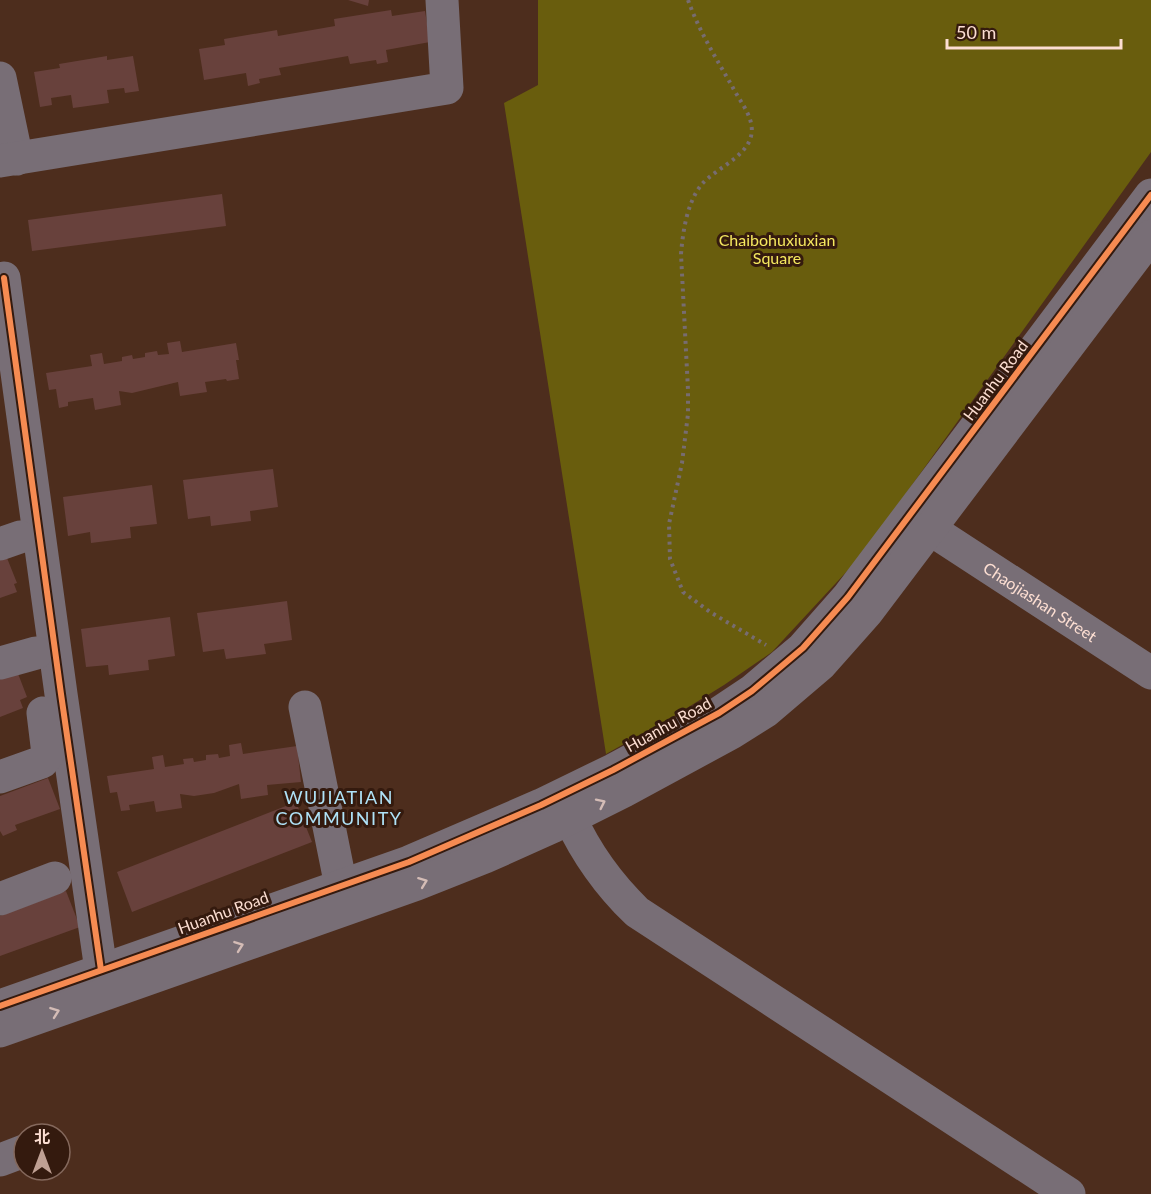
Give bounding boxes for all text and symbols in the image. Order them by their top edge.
scale bar [947,12,1121,50]
text: 50 m [956,21,996,43]
park label: Chaibohuxiuxian Square [719,230,835,267]
street label: Huanhu Road [959,336,1031,424]
street label: Chaojiashan Street [980,557,1101,645]
street label: Huanhu Road [622,693,714,755]
district label: WUJIATIAN COMMUNITY [276,786,403,829]
one-way arrow [595,799,605,810]
one-way arrow [417,877,428,889]
street label: Huanhu Road [175,887,271,937]
one-way arrow [233,941,244,954]
one-way arrow [49,1006,60,1019]
north arrow [12,1122,72,1182]
text: 北 [34,1127,50,1146]

